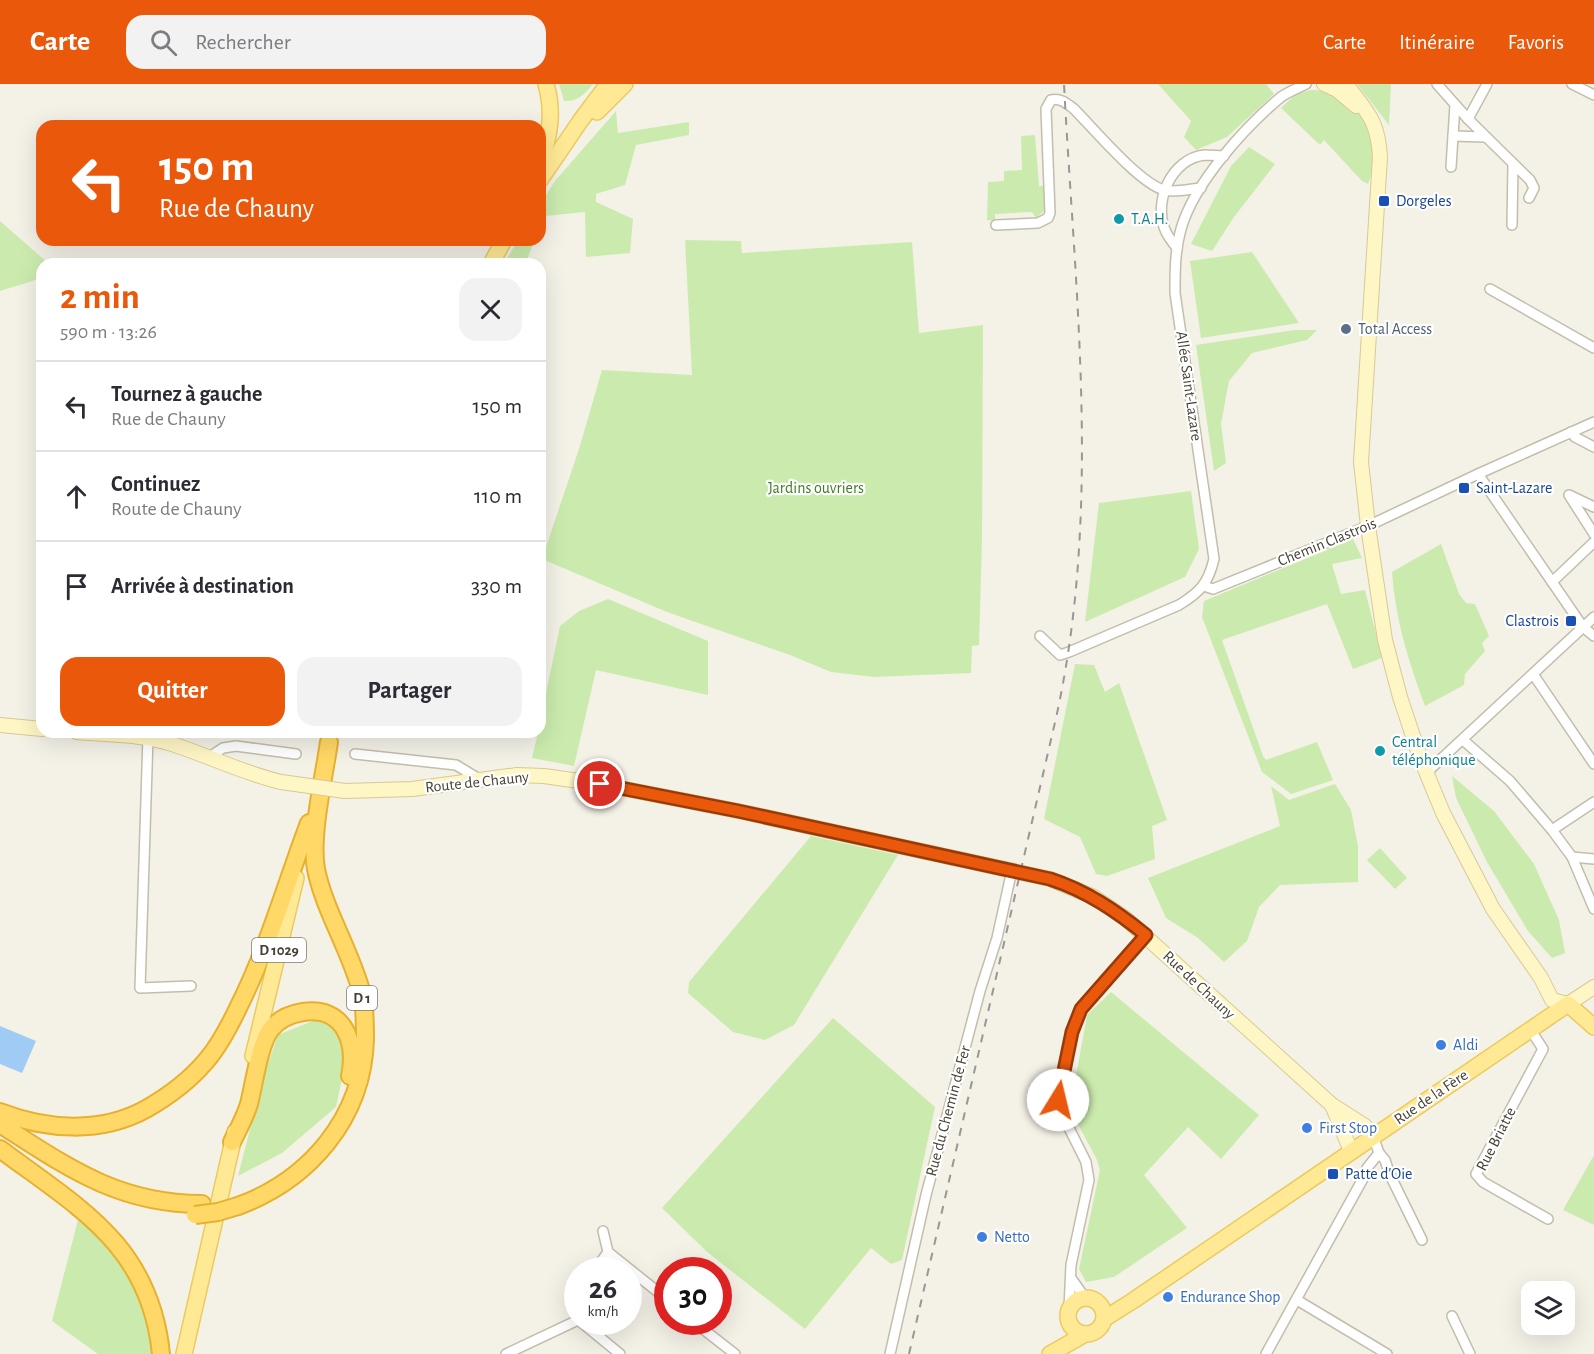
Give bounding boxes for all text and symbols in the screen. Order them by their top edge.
search box [126,15,546,69]
icon: search [147,26,180,59]
text: Carte [30,28,90,56]
text: Rechercher [195,31,291,53]
text: Carte [1323,32,1366,53]
text: Itinéraire [1399,32,1475,53]
text: Favoris [1508,32,1564,53]
icon: left [60,144,138,222]
text: 150 m [159,146,254,188]
place label: Dorgeles [1396,193,1452,209]
marker: Dorgeles [1377,194,1391,208]
text: Rue de Chauny [159,195,314,222]
place label: T.A.H. [1131,211,1168,227]
marker: T.A.H. [1112,212,1126,226]
button: close [459,278,522,341]
text: 2 min [60,279,140,315]
place label: Total Access [1358,321,1432,337]
text: 590 m · 13:26 [60,322,157,342]
marker: Total Access [1339,322,1353,336]
street label: Allée Saint-Lazare [1173,330,1205,442]
text: Tournez à gauche [111,383,262,405]
icon: left [60,390,93,423]
text: 150 m [472,395,522,417]
text: Rue de Chauny [111,409,226,429]
text: Continuez [111,473,200,495]
icon: ahead [60,480,93,513]
park label: Jardins ouvriers [768,480,864,496]
place label: Saint-Lazare [1476,480,1552,496]
marker: Saint-Lazare [1457,481,1471,495]
text: 110 m [474,485,522,507]
text: Route de Chauny [111,499,241,519]
street label: Chemin Clastrois [1275,515,1379,569]
icon: arrive [60,570,93,603]
text: Arrivée à destination [111,575,294,597]
text: 330 m [471,575,522,597]
place label: Clastrois [1506,613,1559,629]
marker: Clastrois [1564,614,1578,628]
button: Quitter [60,657,285,726]
button: Partager [297,657,522,726]
place label: Central téléphonique [1392,734,1476,768]
marker: Central téléphonique [1373,744,1387,758]
pin [574,758,625,809]
icon: arrive [583,767,616,800]
street label: Route de Chauny [424,769,530,796]
road number: D 1029 [252,938,306,962]
street label: Rue de Chauny [1159,948,1238,1023]
road number: D 1 [347,986,377,1010]
place label: Aldi [1453,1037,1478,1053]
marker: Aldi [1434,1038,1448,1052]
street label: Rue du Chemin de Fer [923,1043,973,1178]
street label: Rue de la Fère [1391,1067,1471,1127]
position arrow [1026,1068,1090,1132]
street label: Rue Briatte [1473,1105,1519,1173]
place label: First Stop [1319,1120,1377,1136]
marker: First Stop [1300,1121,1314,1135]
place label: Patte d'Oie [1345,1166,1412,1182]
marker: Patte d'Oie [1326,1167,1340,1181]
place label: Netto [994,1229,1030,1245]
marker: Netto [975,1230,989,1244]
speed limit sign: 30 [654,1257,732,1335]
text: 26 [589,1274,617,1304]
map controls [1521,1281,1575,1335]
button: layers [1521,1281,1575,1335]
place label: Endurance Shop [1180,1289,1280,1305]
marker: Endurance Shop [1161,1290,1175,1304]
text: km/h [588,1304,618,1319]

